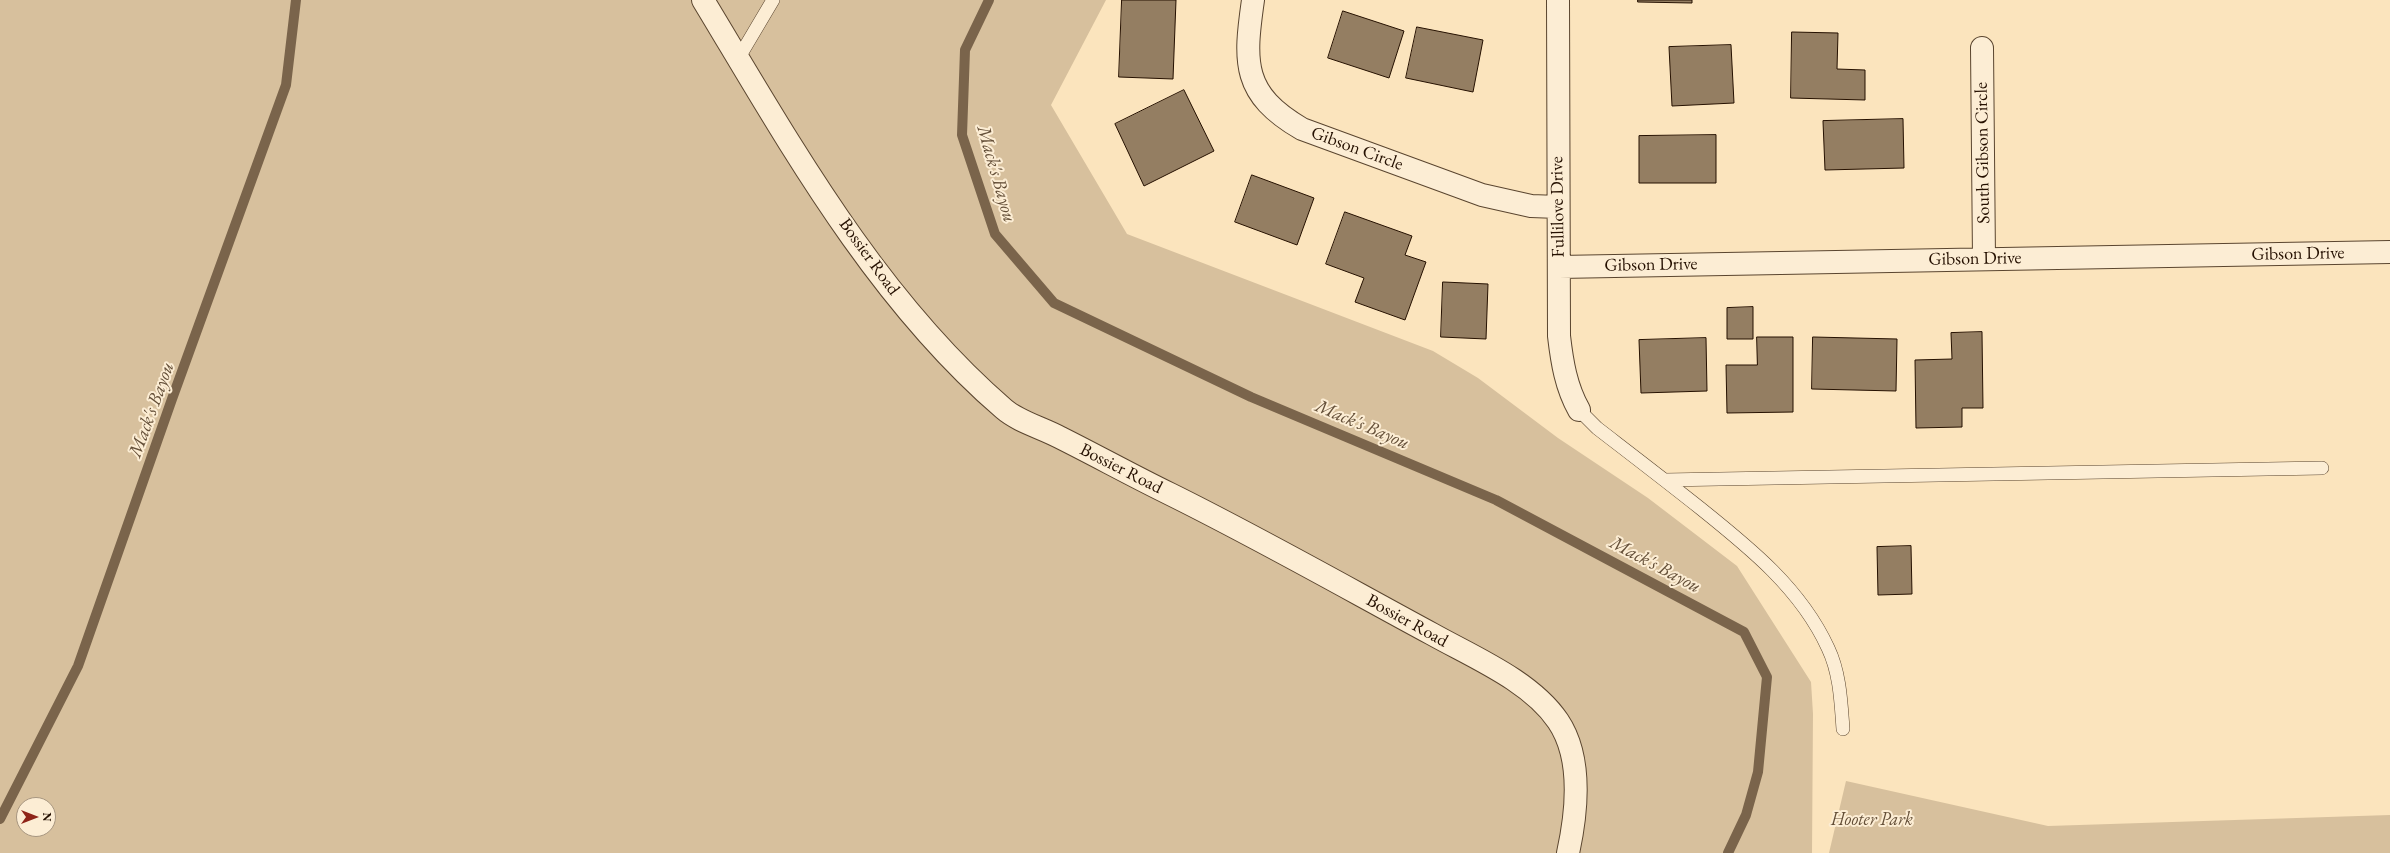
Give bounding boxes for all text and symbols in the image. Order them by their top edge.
street label: South Gibson Circle [1971,82,1995,224]
street label: Gibson Circle [1308,122,1406,176]
water label: Mack's Bayou [971,123,1021,225]
street label: Fullilove Drive [1546,156,1570,258]
street label: Bossier Road [834,214,904,300]
street label: Gibson Drive [2251,242,2345,266]
street label: Gibson Drive [1928,247,2022,271]
street label: Gibson Drive [1604,253,1698,277]
water label: Mack's Bayou [124,359,180,461]
water label: Mack's Bayou [1312,395,1412,455]
street label: Bossier Road [1076,439,1166,499]
water label: Mack's Bayou [1606,532,1704,598]
street label: Bossier Road [1362,590,1452,652]
north arrow [16,797,56,837]
park label: Hooter Park [1831,809,1913,831]
text: N [40,813,54,821]

